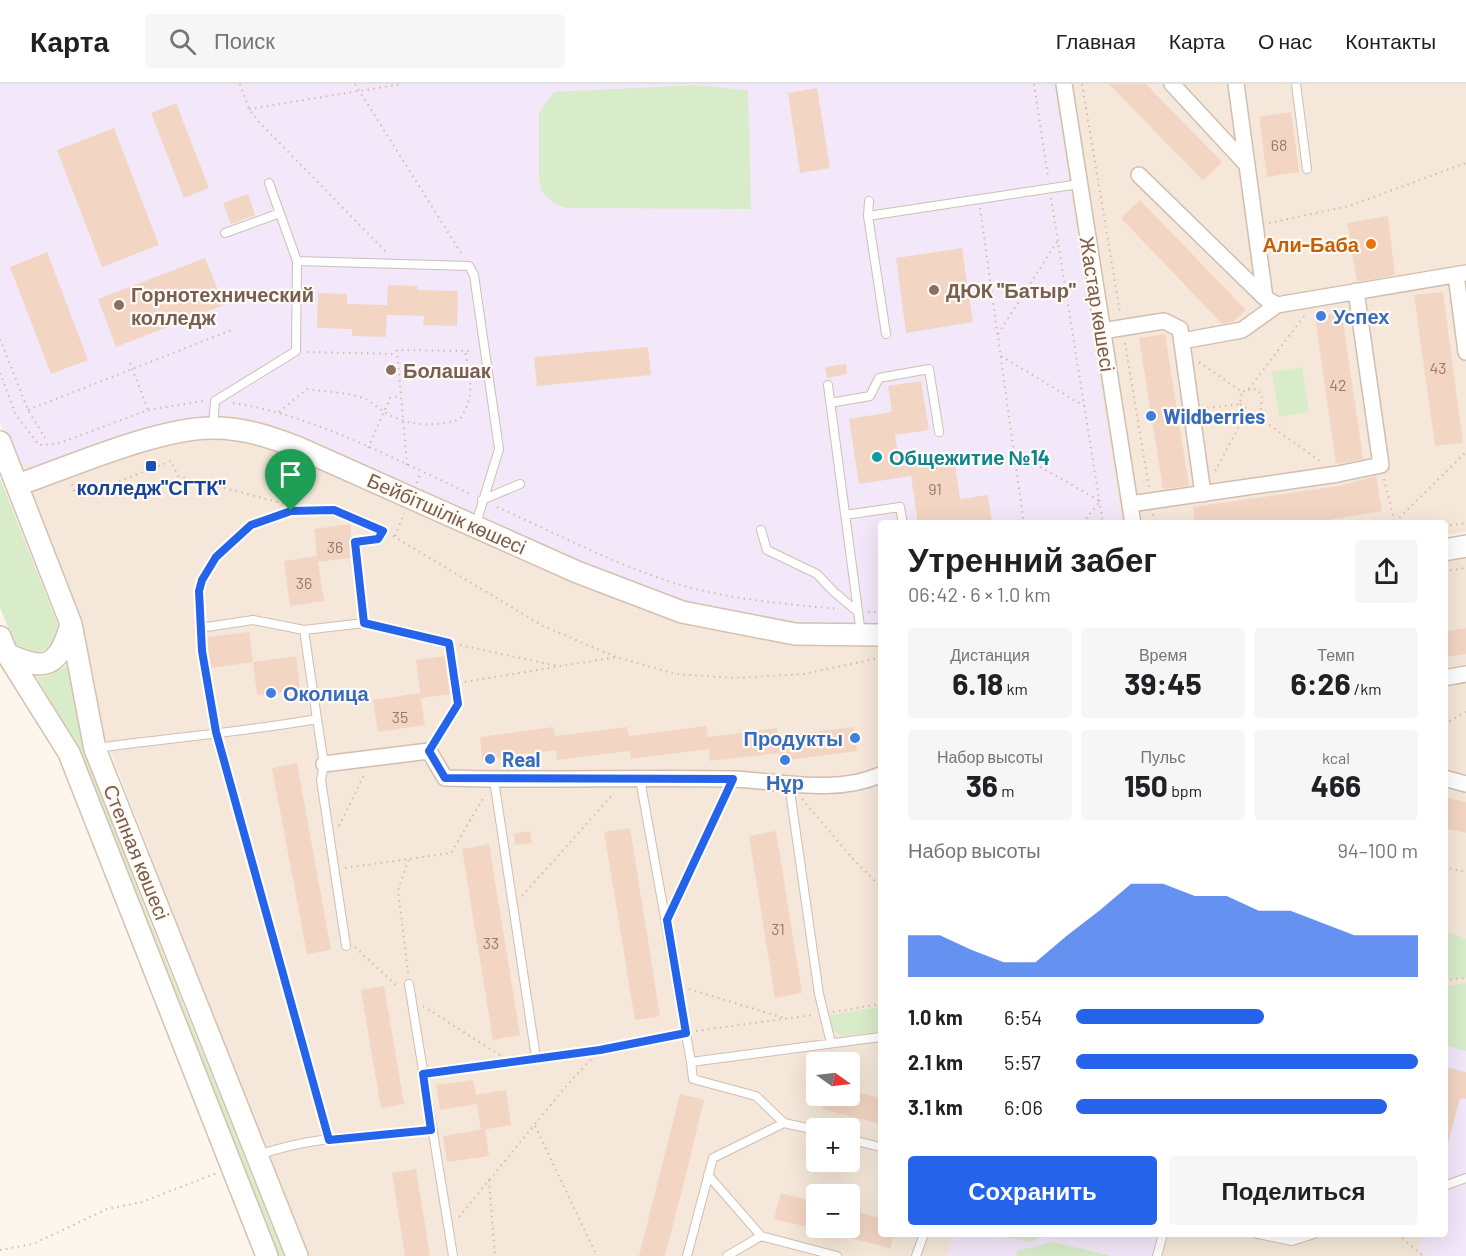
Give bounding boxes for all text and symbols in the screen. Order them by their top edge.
search box [145,14,565,68]
text: Карта [30,24,109,58]
icon: search [166,25,199,58]
text: Поиск [214,27,275,53]
text: Главная [1056,28,1136,53]
text: Карта [1169,28,1225,53]
text: О нас [1258,28,1312,53]
text: Контакты [1345,28,1436,53]
house number: 68 [1271,135,1287,154]
place label: Али-Баба [1262,232,1360,256]
street label: Жастар көшесі [1075,235,1121,373]
marker: Али-Баба [1364,237,1378,251]
place label: ДЮК "Батыр" [946,278,1076,302]
place label: Горнотехнический колледж [131,282,314,329]
marker: ДЮК "Батыр" [927,283,941,297]
marker: Горнотехнический колледж [112,298,126,312]
place label: Успех [1333,304,1389,328]
marker: Успех [1314,309,1328,323]
place label: Болашак [403,358,492,382]
house number: 43 [1429,358,1447,377]
marker: Болашак [384,363,398,377]
house number: 42 [1329,375,1347,394]
place label: Wildberries [1163,404,1265,428]
marker: Wildberries [1144,409,1158,423]
place label: Общежитие №14 [889,445,1050,469]
pin [265,449,316,511]
marker: Общежитие №14 [870,450,884,464]
icon: arrive [274,458,307,491]
marker: колледж"СГТК" [144,459,158,473]
street label: Бейбітшілік көшесі [364,467,530,559]
place label: колледж"СГТК" [76,475,226,499]
house number: 91 [928,479,942,498]
house number: 36 [327,537,343,556]
text: Утренний забег [908,539,1157,579]
button: share [1355,540,1418,603]
house number: 36 [296,573,312,592]
text: 06:42 · 6 × 1.0 km [908,582,1051,606]
text: Дистанция [950,645,1030,664]
text: Время [1139,645,1187,664]
text: Темп [1317,645,1355,664]
text: 6.18 [952,665,1003,701]
text: 39:45 [1124,665,1202,701]
text: 6:26 [1291,665,1351,701]
text: km [1003,679,1028,698]
text: /km [1351,679,1381,698]
place label: Околица [283,681,370,705]
marker: Околица [264,686,278,700]
house number: 35 [392,707,408,726]
place label: Продукты [744,726,843,750]
marker: Продукты [848,731,862,745]
place label: Real [502,747,540,771]
text: Набор высоты [937,747,1043,766]
text: Пульс [1141,747,1185,766]
text: kcal [1322,748,1350,767]
marker: Real [483,752,497,766]
marker: Нұр [778,753,792,767]
text: 36 [966,767,998,803]
text: 150 [1124,767,1168,803]
text: 466 [1311,767,1361,803]
place label: Нұр [766,770,804,794]
street label: Степная көшесі [99,781,175,923]
text: m [998,781,1014,800]
text: bpm [1168,781,1202,800]
text: Набор высоты [908,838,1041,862]
text: 94–100 m [1337,838,1418,862]
house number: 31 [771,919,785,938]
house number: 33 [483,933,499,952]
text: 1.0 km [908,1005,963,1029]
text: 6:54 [1004,1005,1042,1029]
text: 2.1 km [908,1050,963,1074]
text: 5:57 [1004,1050,1041,1074]
north arrow [806,1052,860,1106]
map controls [806,1052,860,1238]
text: 3.1 km [908,1095,963,1119]
text: 6:06 [1004,1095,1043,1119]
button: + [806,1118,860,1172]
button: Сохранить [908,1156,1157,1225]
button: Поделиться [1169,1156,1418,1225]
button: − [806,1184,860,1238]

